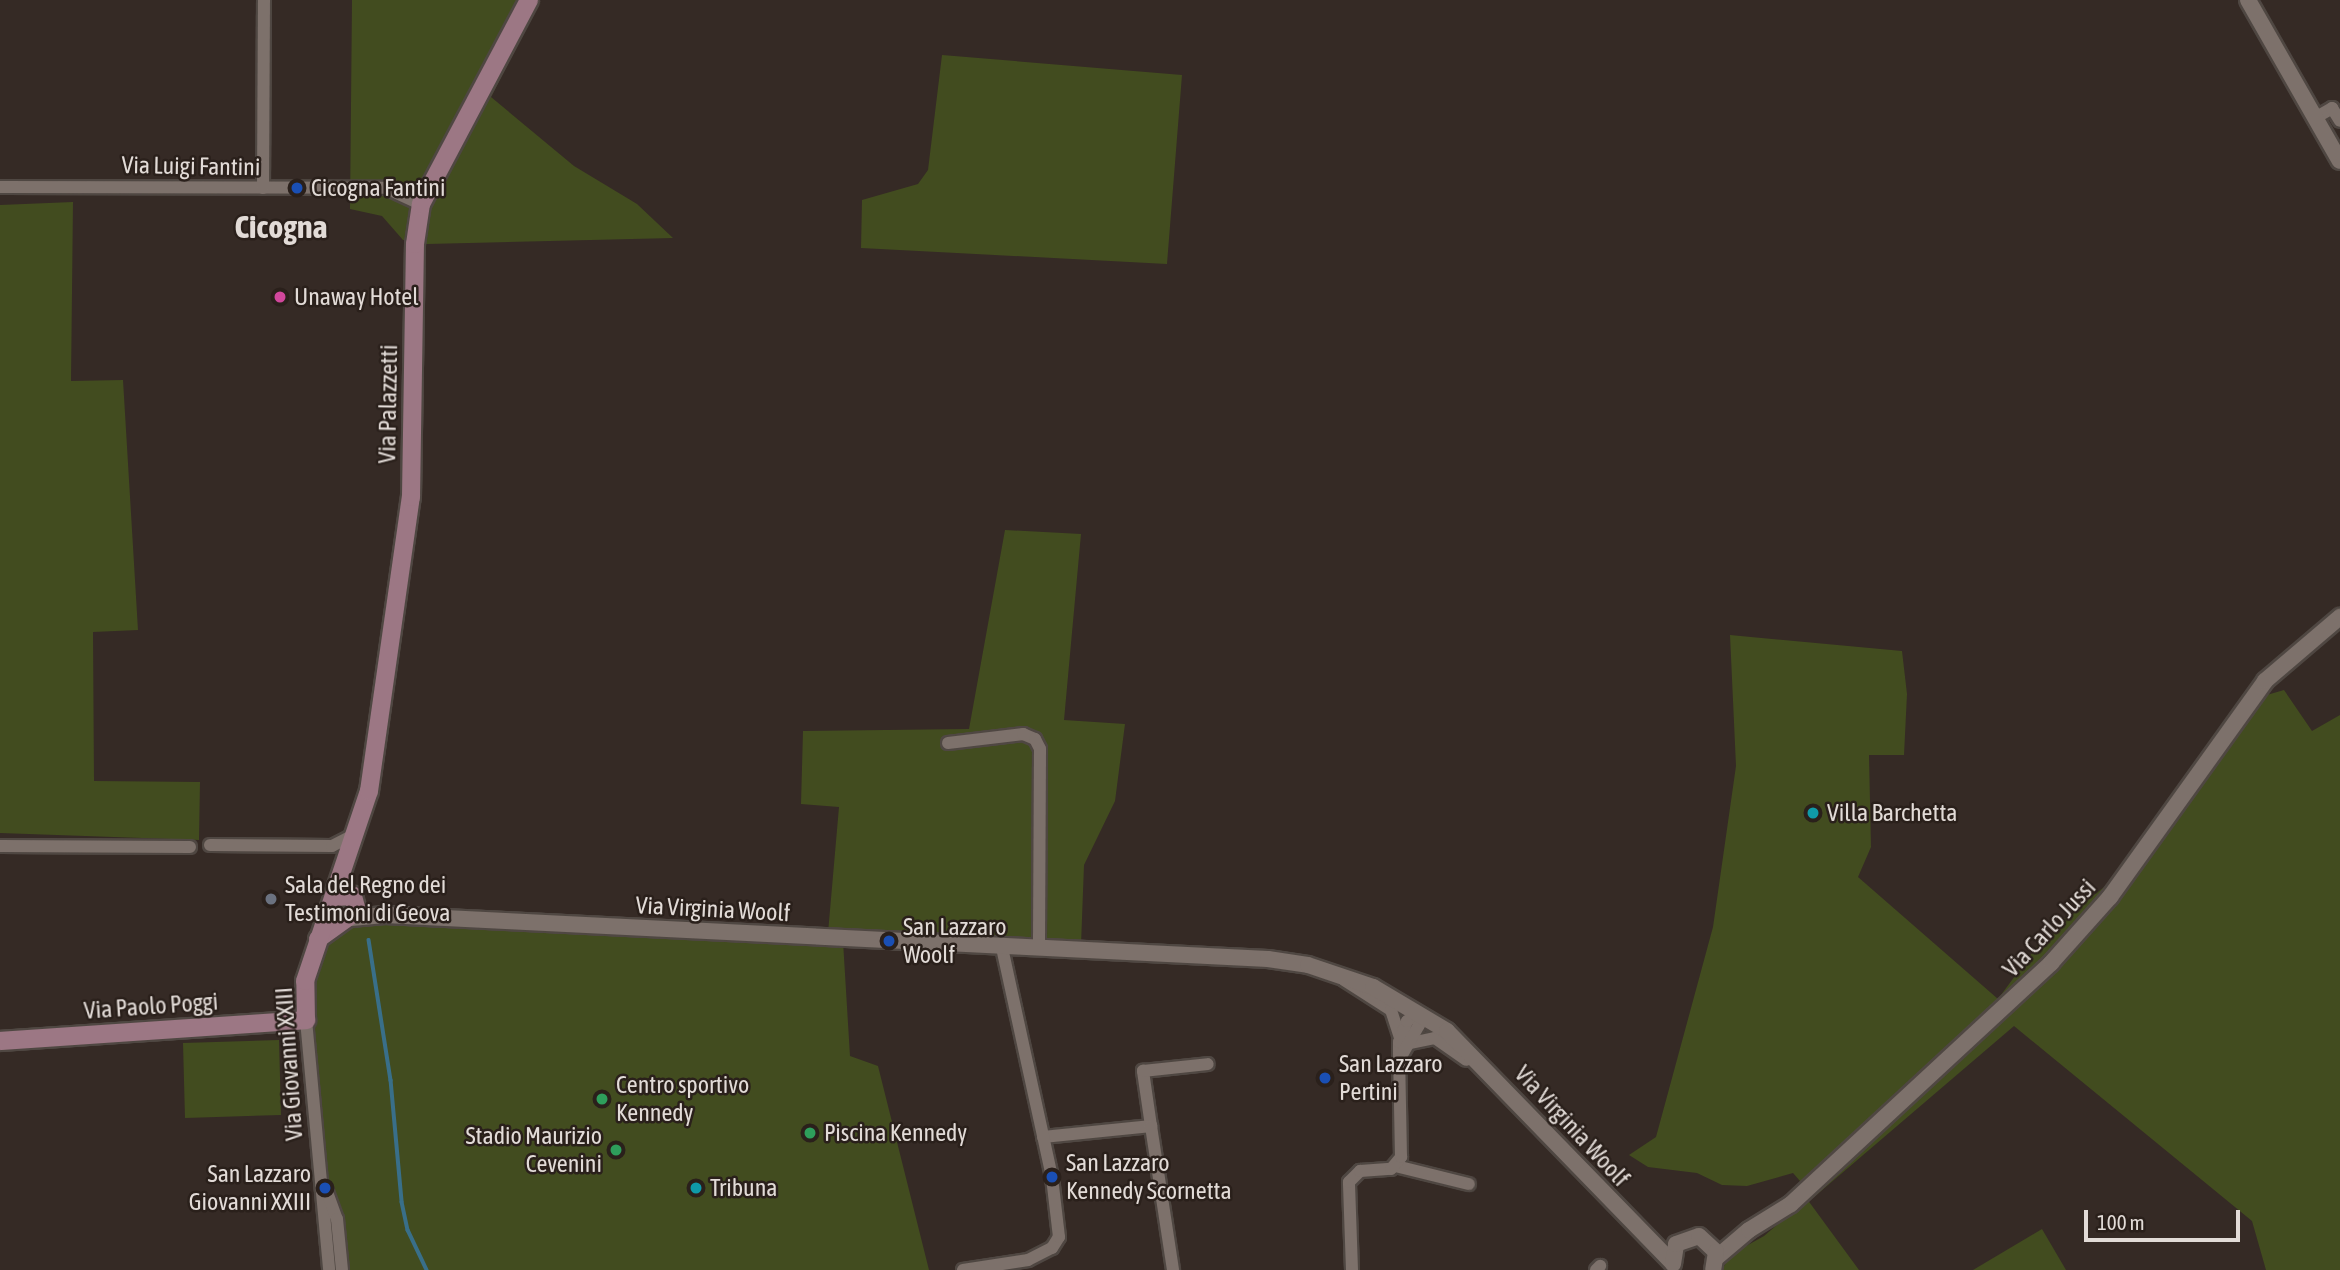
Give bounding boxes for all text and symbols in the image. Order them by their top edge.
street label: Via Luigi Fantini [121,150,261,182]
place label: Cicogna Fantini [311,174,445,202]
marker: Cicogna Fantini [289,180,305,196]
district label: Cicogna [235,208,327,246]
place label: Unaway Hotel [294,283,419,311]
marker: Unaway Hotel [272,289,288,305]
street label: Via Palazzetti [373,344,403,464]
place label: Villa Barchetta [1827,799,1957,827]
marker: Villa Barchetta [1805,805,1821,821]
place label: Sala del Regno dei Testimoni di Geova [285,871,450,927]
street label: Via Carlo Jussi [1996,873,2102,983]
marker: Sala del Regno dei Testimoni di Geova [263,891,279,907]
street label: Via Virginia Woolf [635,891,791,927]
place label: San Lazzaro Woolf [903,913,1006,969]
marker: San Lazzaro Woolf [881,933,897,949]
street label: Via Giovanni XXIII [269,986,309,1142]
street label: Via Paolo Poggi [83,987,219,1025]
place label: San Lazzaro Pertini [1339,1050,1442,1106]
street label: Via Virginia Woolf [1509,1059,1635,1193]
marker: San Lazzaro Pertini [1317,1070,1333,1086]
place label: Centro sportivo Kennedy [616,1071,749,1127]
marker: Centro sportivo Kennedy [594,1091,610,1107]
place label: Piscina Kennedy [824,1119,967,1147]
place label: Stadio Maurizio Cevenini [466,1122,602,1178]
marker: Piscina Kennedy [802,1125,818,1141]
marker: Stadio Maurizio Cevenini [608,1142,624,1158]
place label: San Lazzaro Kennedy Scornetta [1066,1149,1232,1205]
place label: San Lazzaro Giovanni XXIII [189,1160,311,1216]
marker: San Lazzaro Kennedy Scornetta [1044,1169,1060,1185]
place label: Tribuna [710,1174,777,1202]
marker: San Lazzaro Giovanni XXIII [317,1180,333,1196]
marker: Tribuna [688,1180,704,1196]
scale bar [2088,1196,2244,1240]
text: 100 m [2097,1210,2145,1234]

